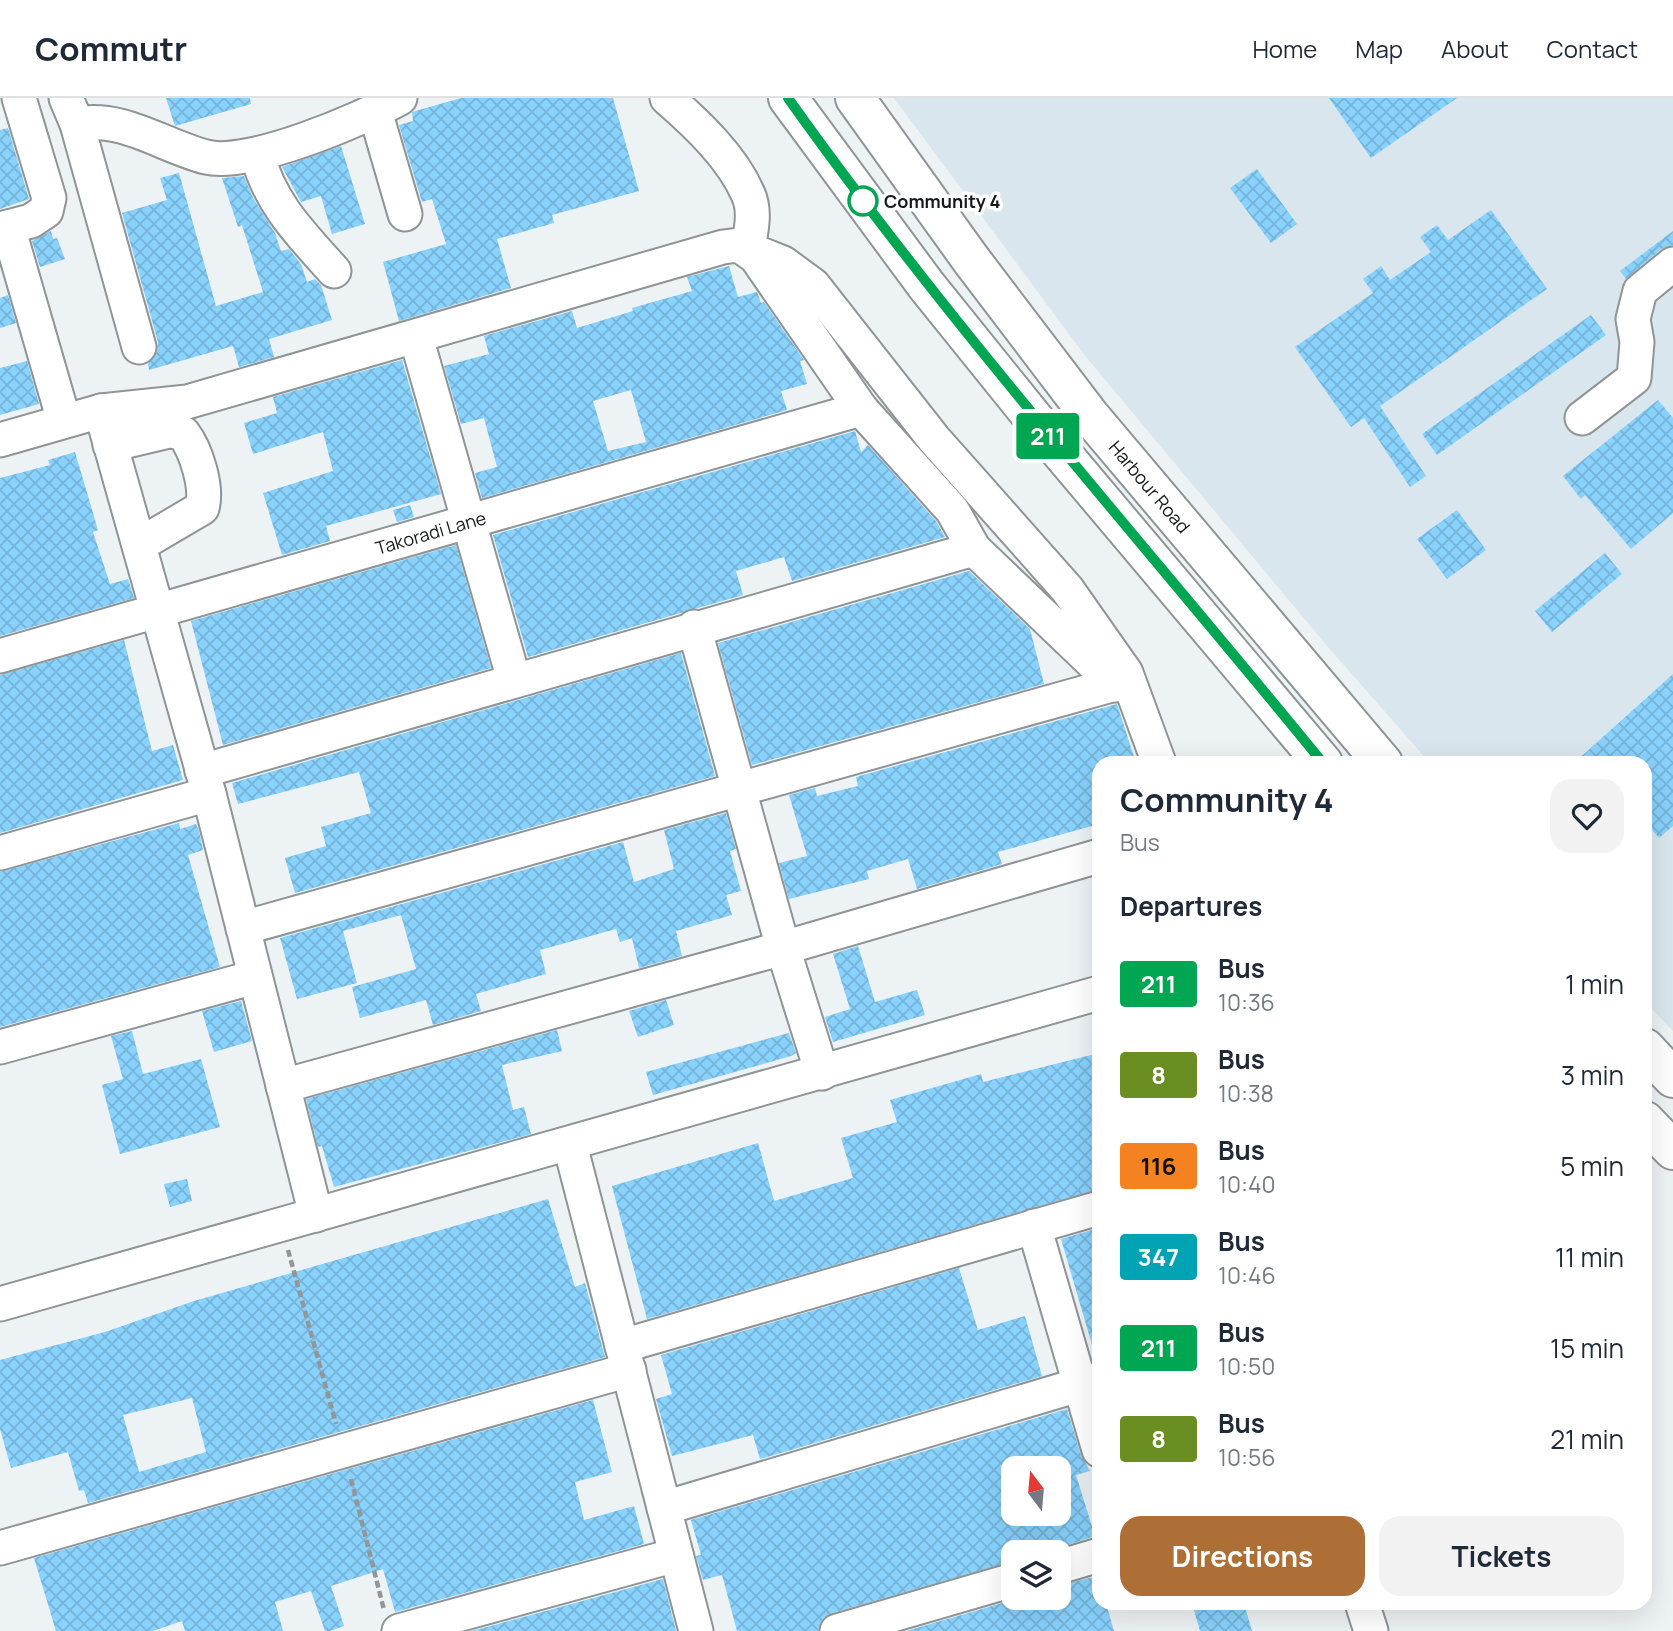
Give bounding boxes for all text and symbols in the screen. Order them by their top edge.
text: Commutr [35,26,187,71]
text: Home [1252,32,1317,65]
text: Map [1355,32,1403,65]
text: About [1441,32,1509,65]
text: Contact [1547,32,1638,65]
marker: Community 4 [848,186,878,216]
place label: Community 4 [884,189,1001,213]
line badge: 211 [1008,413,1088,459]
text: 211 [1030,419,1066,452]
street label: Harbour Road [1104,436,1196,538]
street label: Takoradi Lane [373,505,489,560]
text: Community 4 [1120,777,1334,822]
button: heart [1550,779,1624,853]
text: Bus [1120,826,1160,858]
text: Departures [1120,888,1262,924]
text: Bus [1218,950,1265,986]
text: 1 min [1565,966,1624,1002]
text: 211 [1141,967,1176,1000]
text: 10:36 [1218,986,1275,1018]
text: Bus [1218,1041,1265,1077]
text: 3 min [1561,1057,1624,1093]
text: 8 [1151,1058,1166,1091]
text: 10:38 [1218,1077,1274,1109]
text: Bus [1218,1132,1265,1168]
text: 5 min [1560,1148,1624,1184]
text: 116 [1141,1149,1176,1182]
text: 10:40 [1218,1168,1275,1200]
text: Bus [1218,1223,1265,1259]
text: 11 min [1555,1239,1624,1275]
text: 347 [1138,1240,1179,1273]
text: 10:46 [1218,1259,1276,1291]
text: Bus [1218,1314,1265,1350]
text: 15 min [1550,1330,1624,1366]
text: 211 [1141,1331,1176,1364]
text: 10:50 [1218,1350,1275,1382]
text: Bus [1218,1405,1265,1441]
text: 21 min [1550,1421,1624,1457]
text: 8 [1151,1422,1166,1455]
text: 10:56 [1218,1441,1275,1473]
north arrow [1001,1456,1071,1526]
map controls [1001,1456,1071,1610]
button: Directions [1120,1516,1365,1596]
button: Tickets [1379,1516,1624,1596]
button: layers [1001,1540,1071,1610]

